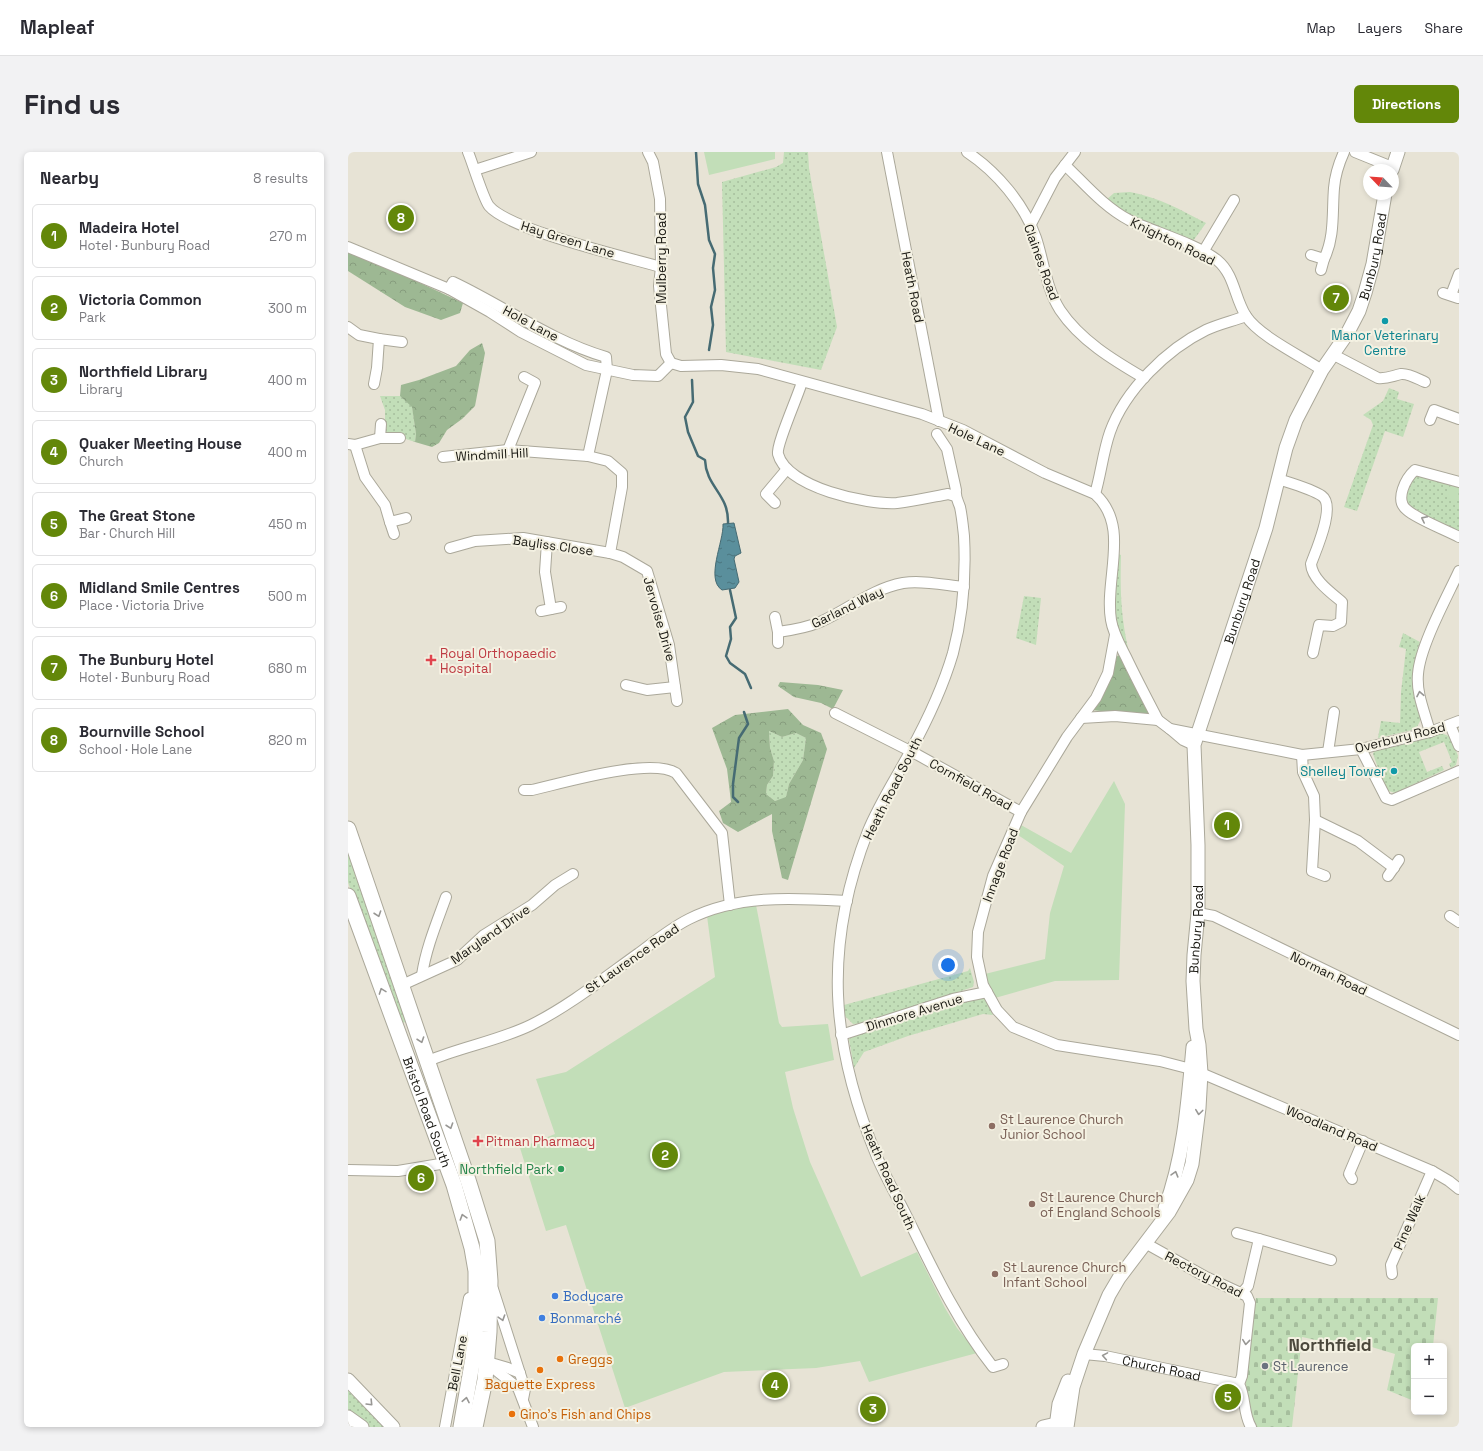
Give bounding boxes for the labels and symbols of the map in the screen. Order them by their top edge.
north arrow [1363,164,1399,200]
pin: 8 [388,203,414,233]
street label: Bunbury Road [1355,211,1391,302]
street label: Mulberry Road [653,212,670,304]
street label: Knighton Road [1128,214,1218,269]
street label: Hay Green Lane [519,217,617,262]
street label: Claines Road [1020,222,1063,303]
street label: Heath Road [897,250,928,324]
pin: 7 [1323,283,1349,313]
street label: Hole Lane [500,302,562,345]
marker: Manor Veterinary Centre [1380,316,1390,326]
place label: Manor Veterinary Centre [1331,327,1439,359]
street label: Hole Lane [946,419,1008,460]
street label: Windmill Hill [455,444,529,465]
one-way arrow [1421,517,1429,524]
street label: Bayliss Close [511,531,594,560]
street label: Bunbury Road [1220,556,1264,646]
street label: Jervoise Drive [639,575,680,663]
street label: Garland Way [809,583,886,632]
place label: Royal Orthopaedic Hospital [440,645,557,677]
marker: Royal Orthopaedic Hospital [425,654,437,666]
one-way arrow [1416,691,1424,697]
street label: Overbury Road [1353,718,1447,757]
street label: Heath Road South [859,734,926,843]
street label: Cornfield Road [926,755,1015,814]
place label: Shelley Tower [1300,763,1386,780]
marker: Shelley Tower [1389,766,1399,776]
pin: 1 [1214,810,1240,840]
street label: Innage Road [979,826,1022,904]
street label: Bunbury Road [1185,885,1207,974]
street label: Maryland Drive [447,901,533,968]
one-way arrow [373,910,381,917]
street label: St Laurence Road [582,920,683,997]
street label: Norman Road [1288,948,1370,999]
your location [938,955,958,975]
one-way arrow [378,987,386,994]
street label: Dinmore Avenue [864,990,965,1035]
one-way arrow [416,1037,425,1044]
street label: Bristol Road South [399,1054,455,1170]
street label: Woodland Road [1283,1102,1380,1155]
one-way arrow [1195,1109,1204,1115]
place label: St Laurence Church Junior School [1000,1111,1123,1143]
marker: St Laurence Church Junior School [987,1121,997,1131]
one-way arrow [445,1122,453,1129]
street label: Heath Road South [858,1122,919,1233]
place label: Pitman Pharmacy [486,1133,595,1150]
marker: Pitman Pharmacy [473,1136,483,1146]
pin: 2 [652,1140,678,1170]
place label: Northfield Park [459,1161,553,1178]
pin: 6 [408,1163,434,1193]
marker: Northfield Park [556,1164,566,1174]
one-way arrow [1171,1171,1179,1178]
place label: St Laurence Church of England Schools [1040,1189,1163,1221]
street label: Pine Walk [1390,1192,1429,1253]
marker: St Laurence Church of England Schools [1027,1199,1037,1209]
one-way arrow [459,1213,468,1220]
street label: Rectory Road [1162,1248,1246,1301]
place label: St Laurence Church Infant School [1003,1259,1126,1291]
marker: St Laurence Church Infant School [990,1269,1000,1279]
place label: Bodycare [563,1288,624,1305]
marker: Bodycare [550,1291,560,1301]
place label: Bonmarché [550,1310,621,1327]
marker: Bonmarché [537,1313,547,1323]
one-way arrow [497,1314,506,1321]
street label: Bell Lane [444,1334,471,1392]
district label: Northfield [1288,1334,1372,1356]
one-way arrow [1241,1339,1250,1345]
place label: Greggs [568,1351,613,1368]
street label: Church Road [1121,1352,1202,1385]
one-way arrow [1102,1353,1108,1361]
marker: Greggs [555,1354,565,1364]
place label: St Laurence [1273,1358,1348,1375]
marker: St Laurence [1260,1361,1270,1371]
marker: Baguette Express [535,1365,545,1375]
pin: 4 [762,1370,788,1400]
place label: Baguette Express [485,1376,595,1393]
pin: 5 [1215,1382,1241,1412]
pin: 3 [860,1394,886,1424]
one-way arrow [461,1397,470,1403]
one-way arrow [366,1398,373,1406]
place label: Gino's Fish and Chips [520,1406,651,1423]
marker: Gino's Fish and Chips [507,1409,517,1419]

